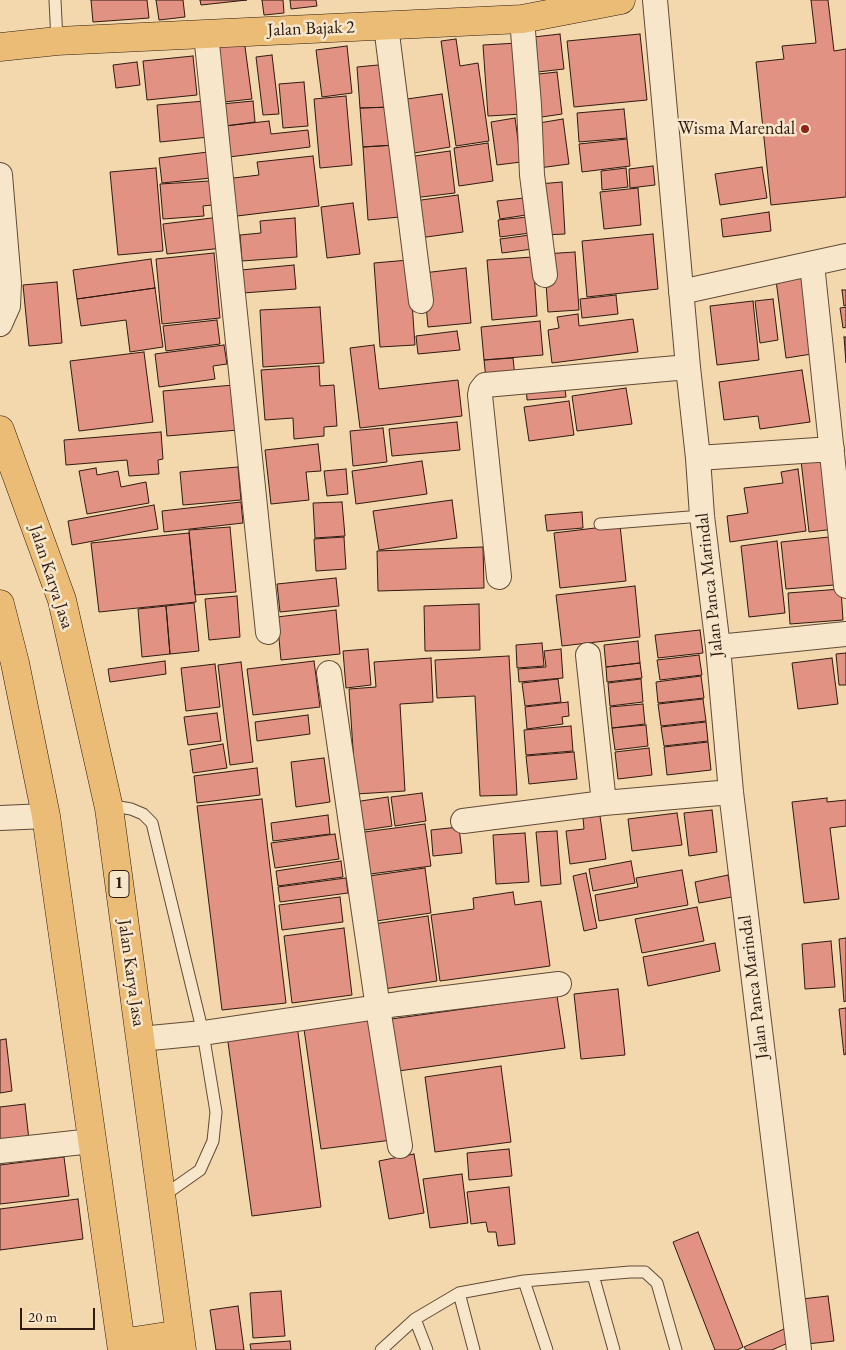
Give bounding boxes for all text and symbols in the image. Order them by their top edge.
street label: Jalan Bajak 2 [267,17,355,41]
place label: Wisma Marendal [678,118,795,140]
marker: Wisma Marendal [799,123,811,135]
street label: Jalan Panca Marindal [692,512,728,658]
street label: Jalan Karya Jasa [24,522,78,632]
road number: 1 [109,871,129,898]
street label: Jalan Panca Marindal [734,914,774,1060]
street label: Jalan Karya Jasa [113,918,149,1028]
scale bar [22,1298,98,1330]
text: 20 m [28,1307,57,1326]

